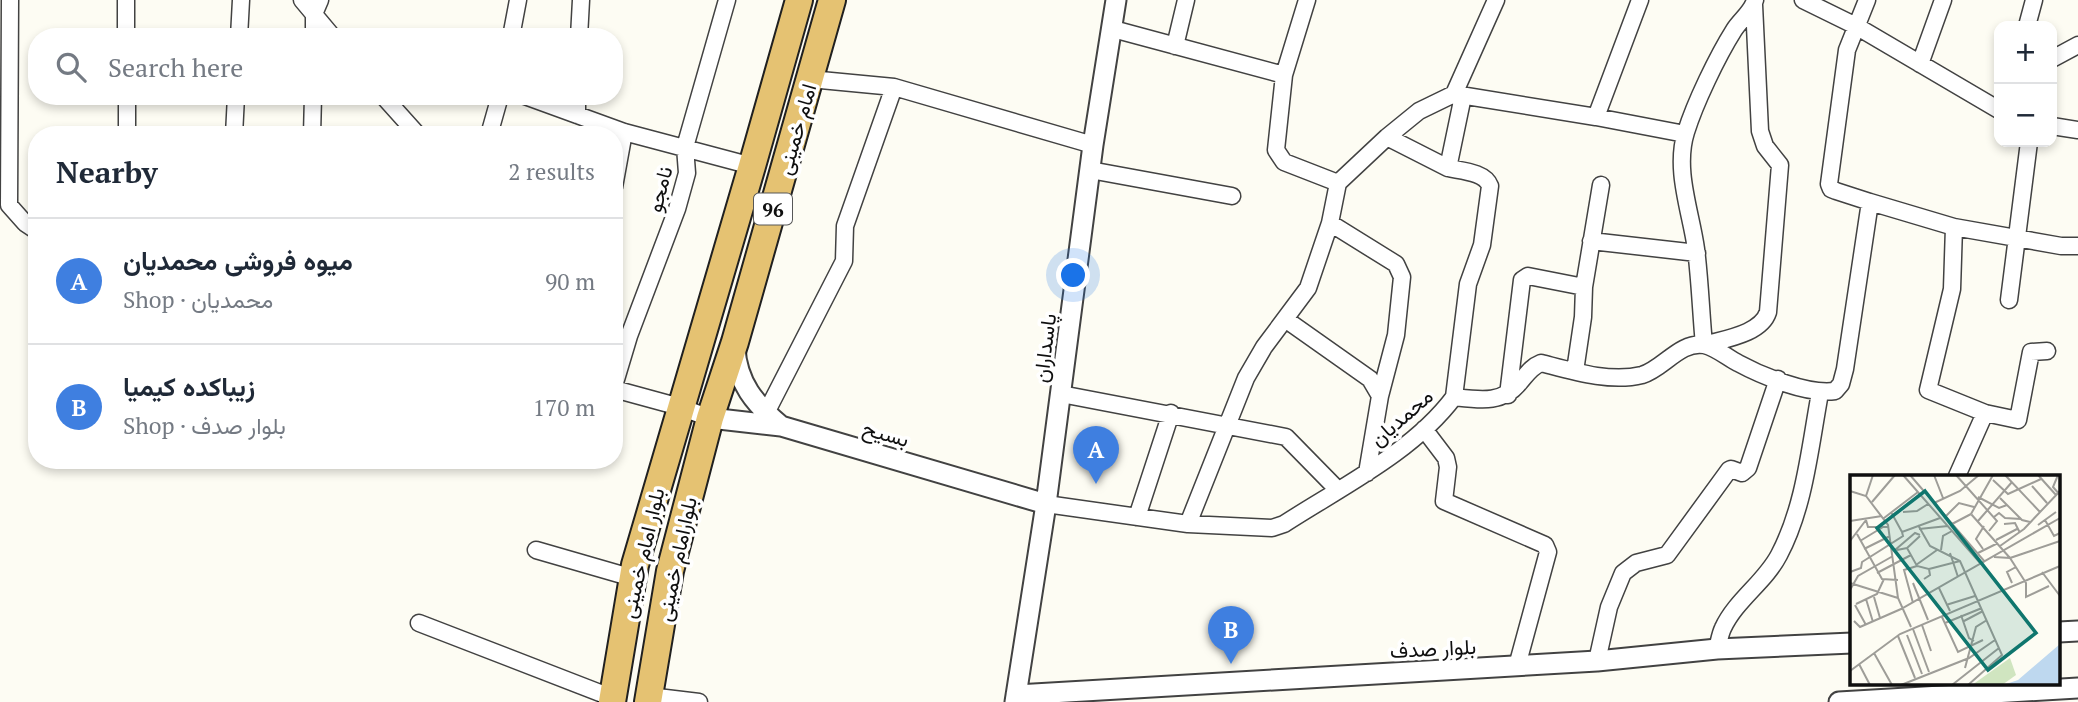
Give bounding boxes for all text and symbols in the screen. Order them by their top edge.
map controls [1994,21,2057,147]
button: + [1994,21,2057,84]
search box [28,28,623,105]
icon: search [52,48,90,86]
text: Search here [108,50,243,84]
street label: امام خمینی [770,80,823,178]
button: − [1994,84,2057,147]
text: Nearby [56,152,158,192]
text: 2 results [508,156,595,187]
street label: نامجو [639,163,679,215]
road number: 96 [754,194,792,224]
text: میوه فروشی محمدیان [123,243,353,277]
your location [1056,258,1090,292]
text: A [71,266,87,297]
text: 90 m [545,266,595,297]
text: Shop · محمدیان [123,284,273,315]
street label: پاسداران [1026,312,1063,384]
text: زیباکده کیمیا [123,369,255,403]
street label: محمدیان [1364,382,1438,452]
text: B [72,392,86,423]
text: 170 m [533,392,595,423]
text: Shop · بلوار صدف [123,410,286,441]
street label: بسیح [859,413,913,454]
pin: A [1073,426,1119,484]
inset map [1850,475,2060,684]
street label: بلوار امام خمینی [613,485,672,621]
street label: بلوارامام خمینی [649,494,704,624]
pin: B [1208,606,1254,664]
street label: بلوار صدف [1389,632,1477,664]

